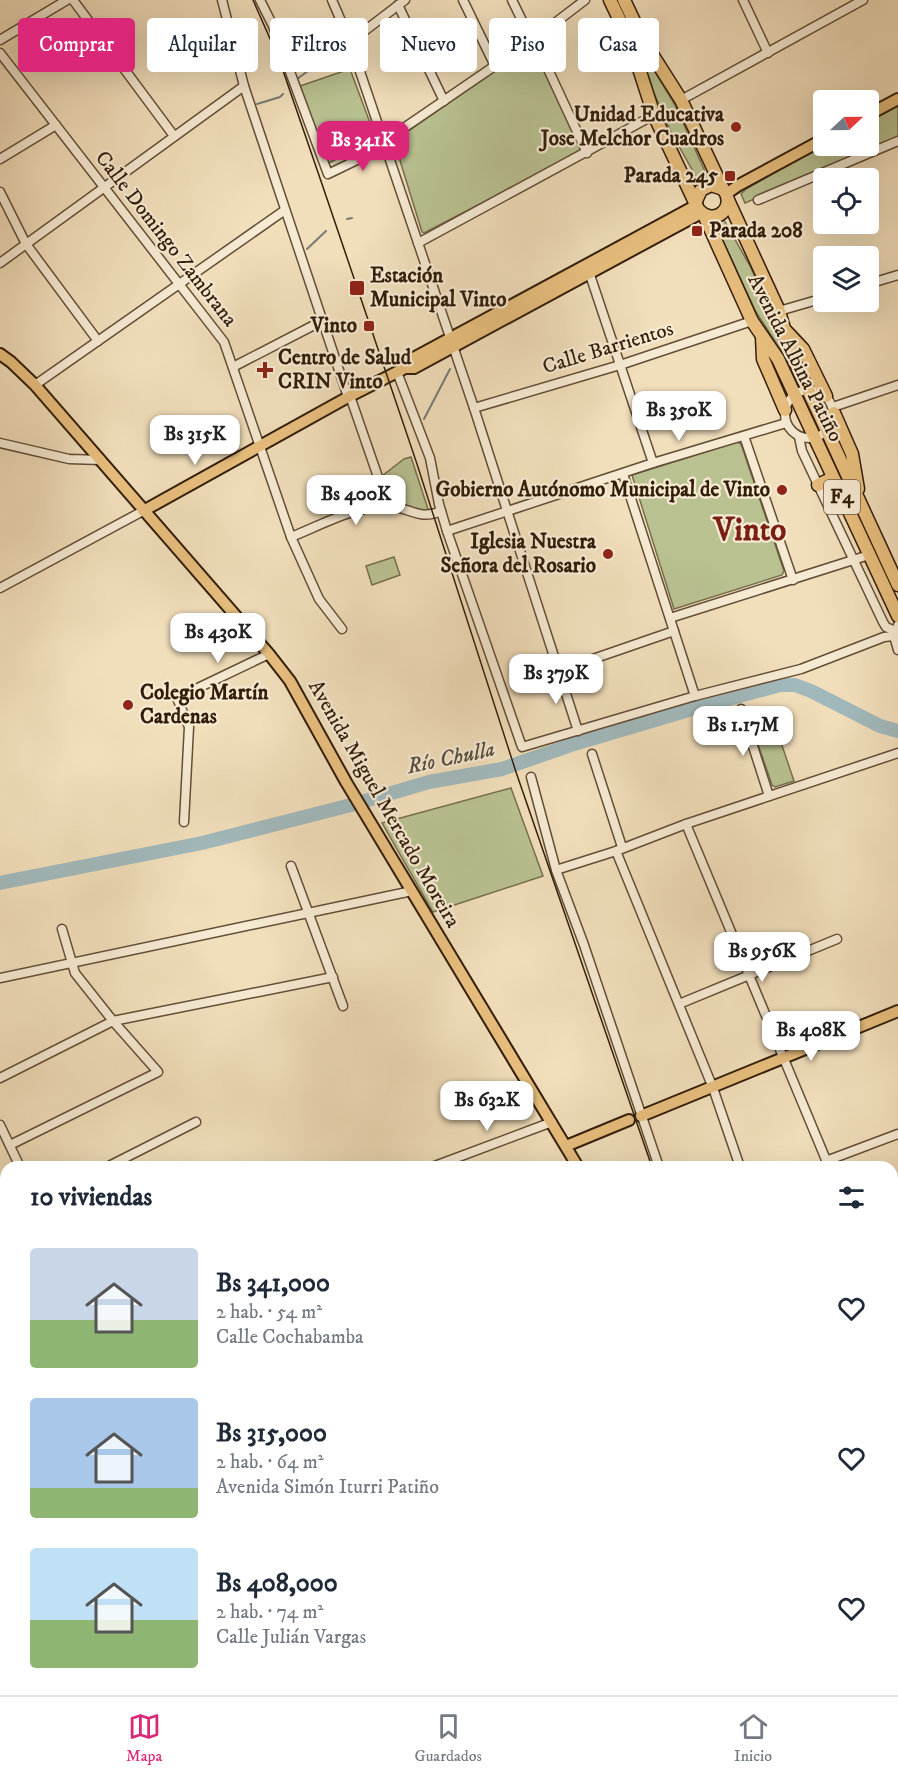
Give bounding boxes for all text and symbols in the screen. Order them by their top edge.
chip: Comprar [18,18,135,72]
chip: Alquilar [147,18,258,72]
chip: Filtros [270,18,368,72]
chip: Nuevo [380,18,477,72]
chip: Piso [489,18,566,72]
chip: Casa [578,18,659,72]
north arrow [813,90,879,156]
map controls [813,90,879,312]
place label: Unidad Educativa Jose Melchor Cuadros [539,102,725,152]
marker: Unidad Educativa Jose Melchor Cuadros [729,120,743,134]
pin: Bs 341K [308,121,418,172]
text: Bs 341K [331,128,395,153]
street label: Calle Domingo Zambrana [89,146,243,332]
place label: Parada 245 [624,163,719,189]
button: locate [813,168,879,234]
marker: Parada 245 [723,169,737,183]
place label: Parada 208 [709,218,803,244]
marker: Parada 208 [690,224,704,238]
button: layers [813,246,879,312]
place label: Estación Municipal Vinto [370,263,506,313]
street label: Avenida Albina Patiño [741,270,849,446]
marker: Estación Municipal Vinto [348,279,366,297]
place label: Vinto [310,313,357,339]
street label: Calle Barrientos [539,316,677,380]
marker: Vinto [362,319,376,333]
place label: Centro de Salud CRIN Vinto [278,345,412,395]
marker: Centro de Salud CRIN Vinto [256,361,274,379]
pin: Bs 350K [624,391,734,442]
text: Bs 350K [646,398,712,423]
pin: Bs 315K [140,415,250,466]
text: Bs 315K [164,422,226,447]
pin: Bs 400K [301,475,411,526]
place label: Gobierno Autónomo Municipal de Vinto [436,477,770,503]
road number: F4 [824,480,860,514]
text: Bs 400K [321,482,391,507]
marker: Gobierno Autónomo Municipal de Vinto [775,483,789,497]
district label: Vinto [712,510,786,551]
place label: Iglesia Nuestra Señora del Rosario [441,529,597,579]
marker: Iglesia Nuestra Señora del Rosario [601,547,615,561]
pin: Bs 430K [163,613,273,664]
text: Bs 430K [184,620,252,645]
pin: Bs 379K [501,654,611,705]
text: Bs 379K [523,661,589,686]
street label: Avenida Miguel Mercado Moreira [302,675,466,933]
place label: Colegio Martín Cardenas [140,680,269,730]
marker: Colegio Martín Cardenas [121,698,135,712]
pin: Bs 1.17M [681,706,805,757]
text: Bs 1.17M [707,713,779,738]
water label: Río Chulla [404,736,497,781]
pin: Bs 956K [707,932,817,983]
text: Bs 956K [728,939,796,964]
pin: Bs 408K [756,1011,866,1062]
text: Bs 408K [776,1018,846,1043]
pin: Bs 632K [432,1081,542,1132]
text: Bs 632K [454,1088,520,1113]
text: 10 viviendas [30,1181,152,1214]
icon: filters [835,1181,868,1214]
text: Bs 341,000 [216,1267,330,1300]
icon: home [78,1272,150,1344]
icon: heart [835,1292,868,1325]
text: 2 hab. · 54 m² [216,1300,322,1325]
text: Calle Cochabamba [216,1325,364,1350]
text: Bs 315,000 [216,1417,327,1450]
icon: home [78,1422,150,1494]
icon: heart [835,1442,868,1475]
text: 2 hab. · 64 m² [216,1450,324,1475]
text: Avenida Simón Iturri Patiño [216,1475,439,1500]
text: Bs 408,000 [216,1567,338,1600]
icon: home [78,1572,150,1644]
icon: heart [835,1592,868,1625]
text: 2 hab. · 74 m² [216,1600,324,1625]
text: Calle Julián Vargas [216,1625,366,1650]
tab: Mapa [126,1710,162,1766]
tab: Guardados [414,1710,482,1766]
tab: Inicio [734,1710,772,1766]

